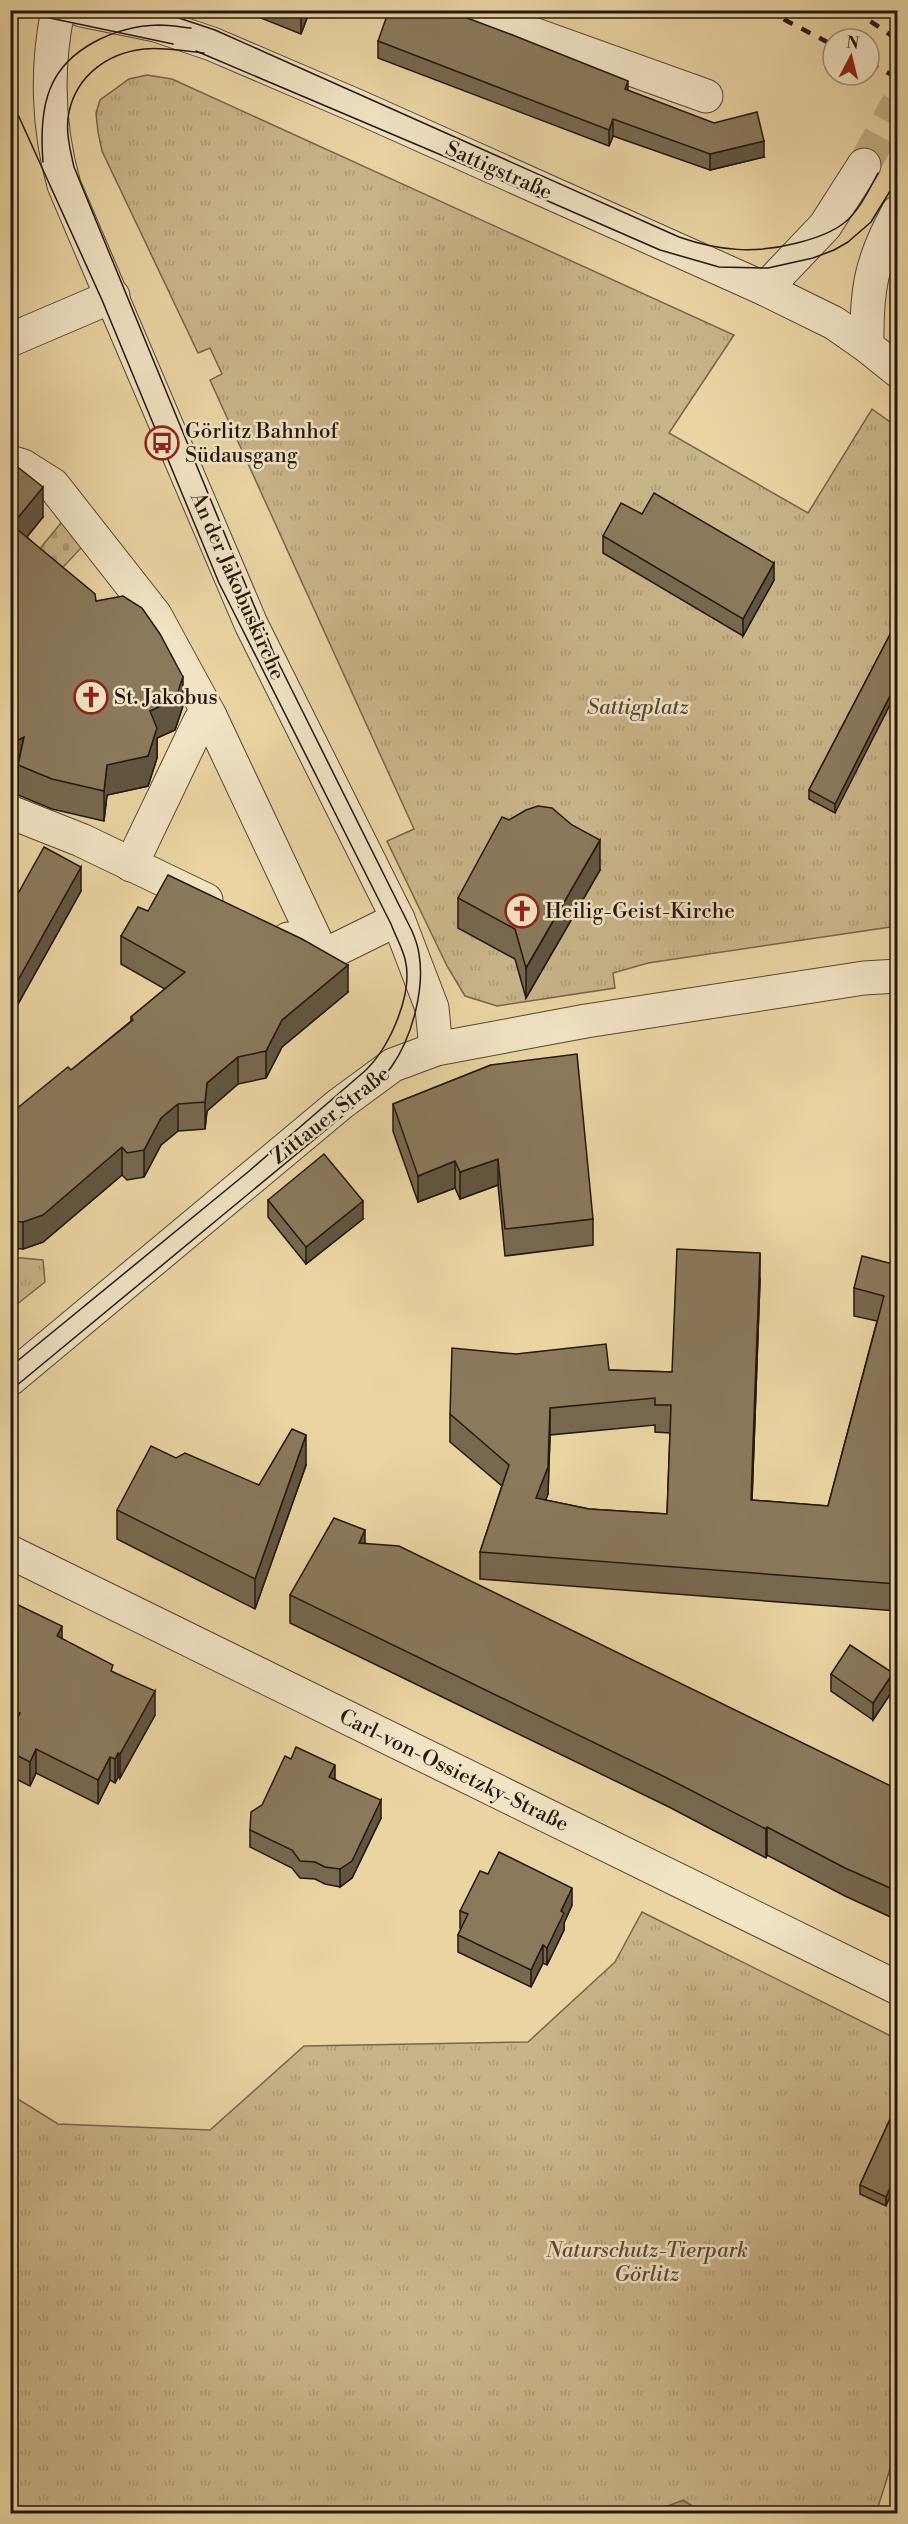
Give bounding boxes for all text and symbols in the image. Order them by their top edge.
north arrow [821,27,881,87]
text: N [845,32,861,54]
street label: Sattigstraße [441,136,556,206]
place label: Görlitz Bahnhof Südausgang [185,419,339,469]
bus stop icon: Görlitz Bahnhof Südausgang [144,425,180,461]
street label: An der Jakobuskirche [184,488,290,684]
church icon: St. Jakobus [73,679,109,715]
place label: St. Jakobus [114,685,218,711]
park label: Sattigplatz [587,695,689,721]
church icon: Heilig-Geist-Kirche [504,893,540,929]
place label: Heilig-Geist-Kirche [545,899,735,925]
street label: Zittauer Straße [266,1061,395,1170]
street label: Carl-von-Ossietzky-Straße [335,1704,573,1838]
park label: Naturschutz-Tierpark Görlitz [545,2238,748,2288]

